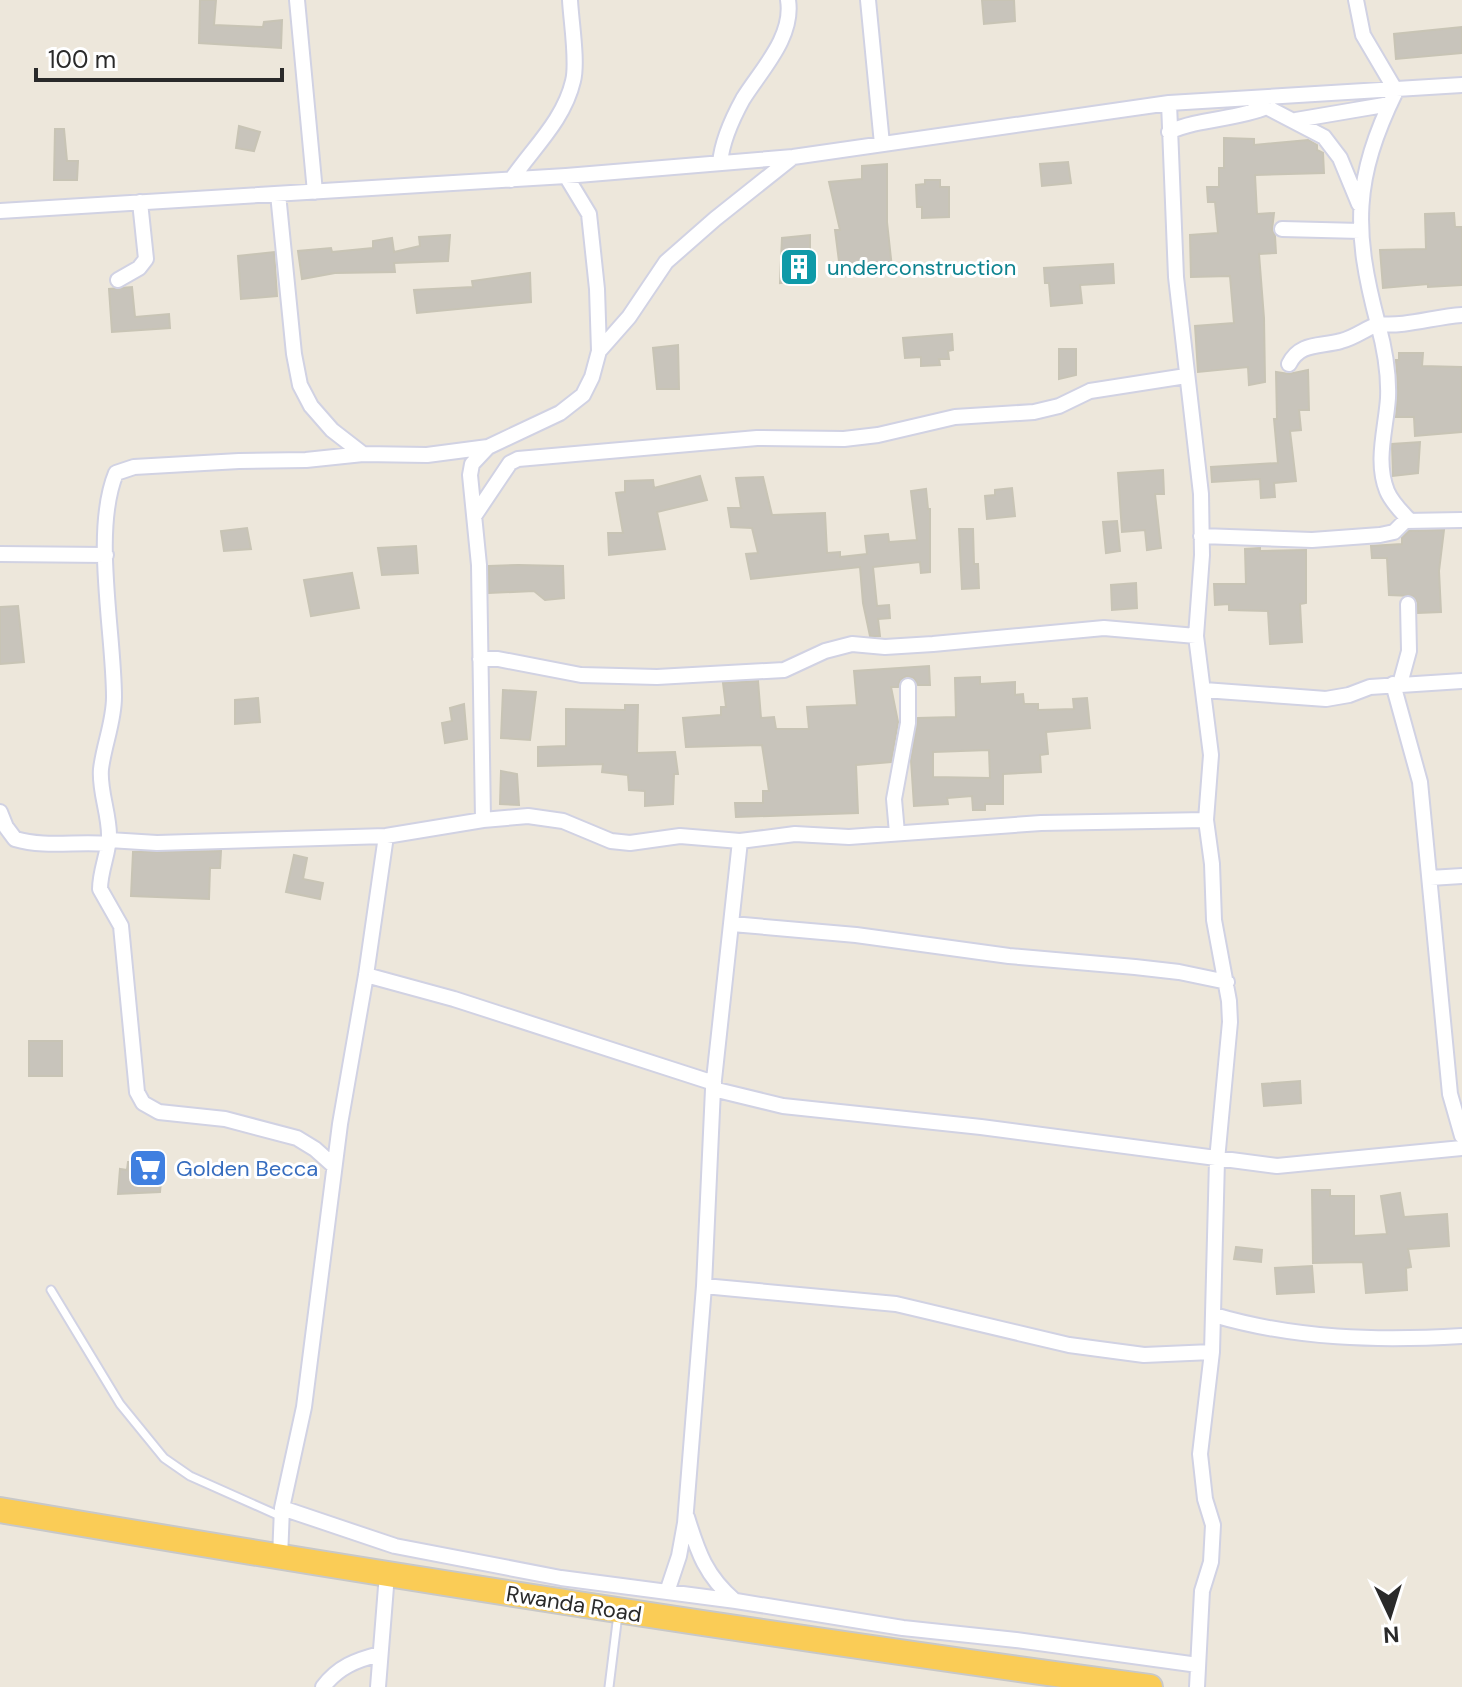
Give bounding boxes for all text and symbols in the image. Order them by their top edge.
scale bar [36,32,282,82]
text: 100 m [48,44,116,75]
building icon: underconstruction [778,246,820,288]
place label: underconstruction [827,253,1016,282]
supermarket icon: Golden Becca [127,1147,169,1189]
place label: Golden Becca [176,1154,318,1183]
north arrow [1350,1575,1430,1655]
street label: Rwanda Road [504,1579,644,1629]
text: N [1382,1619,1400,1649]

